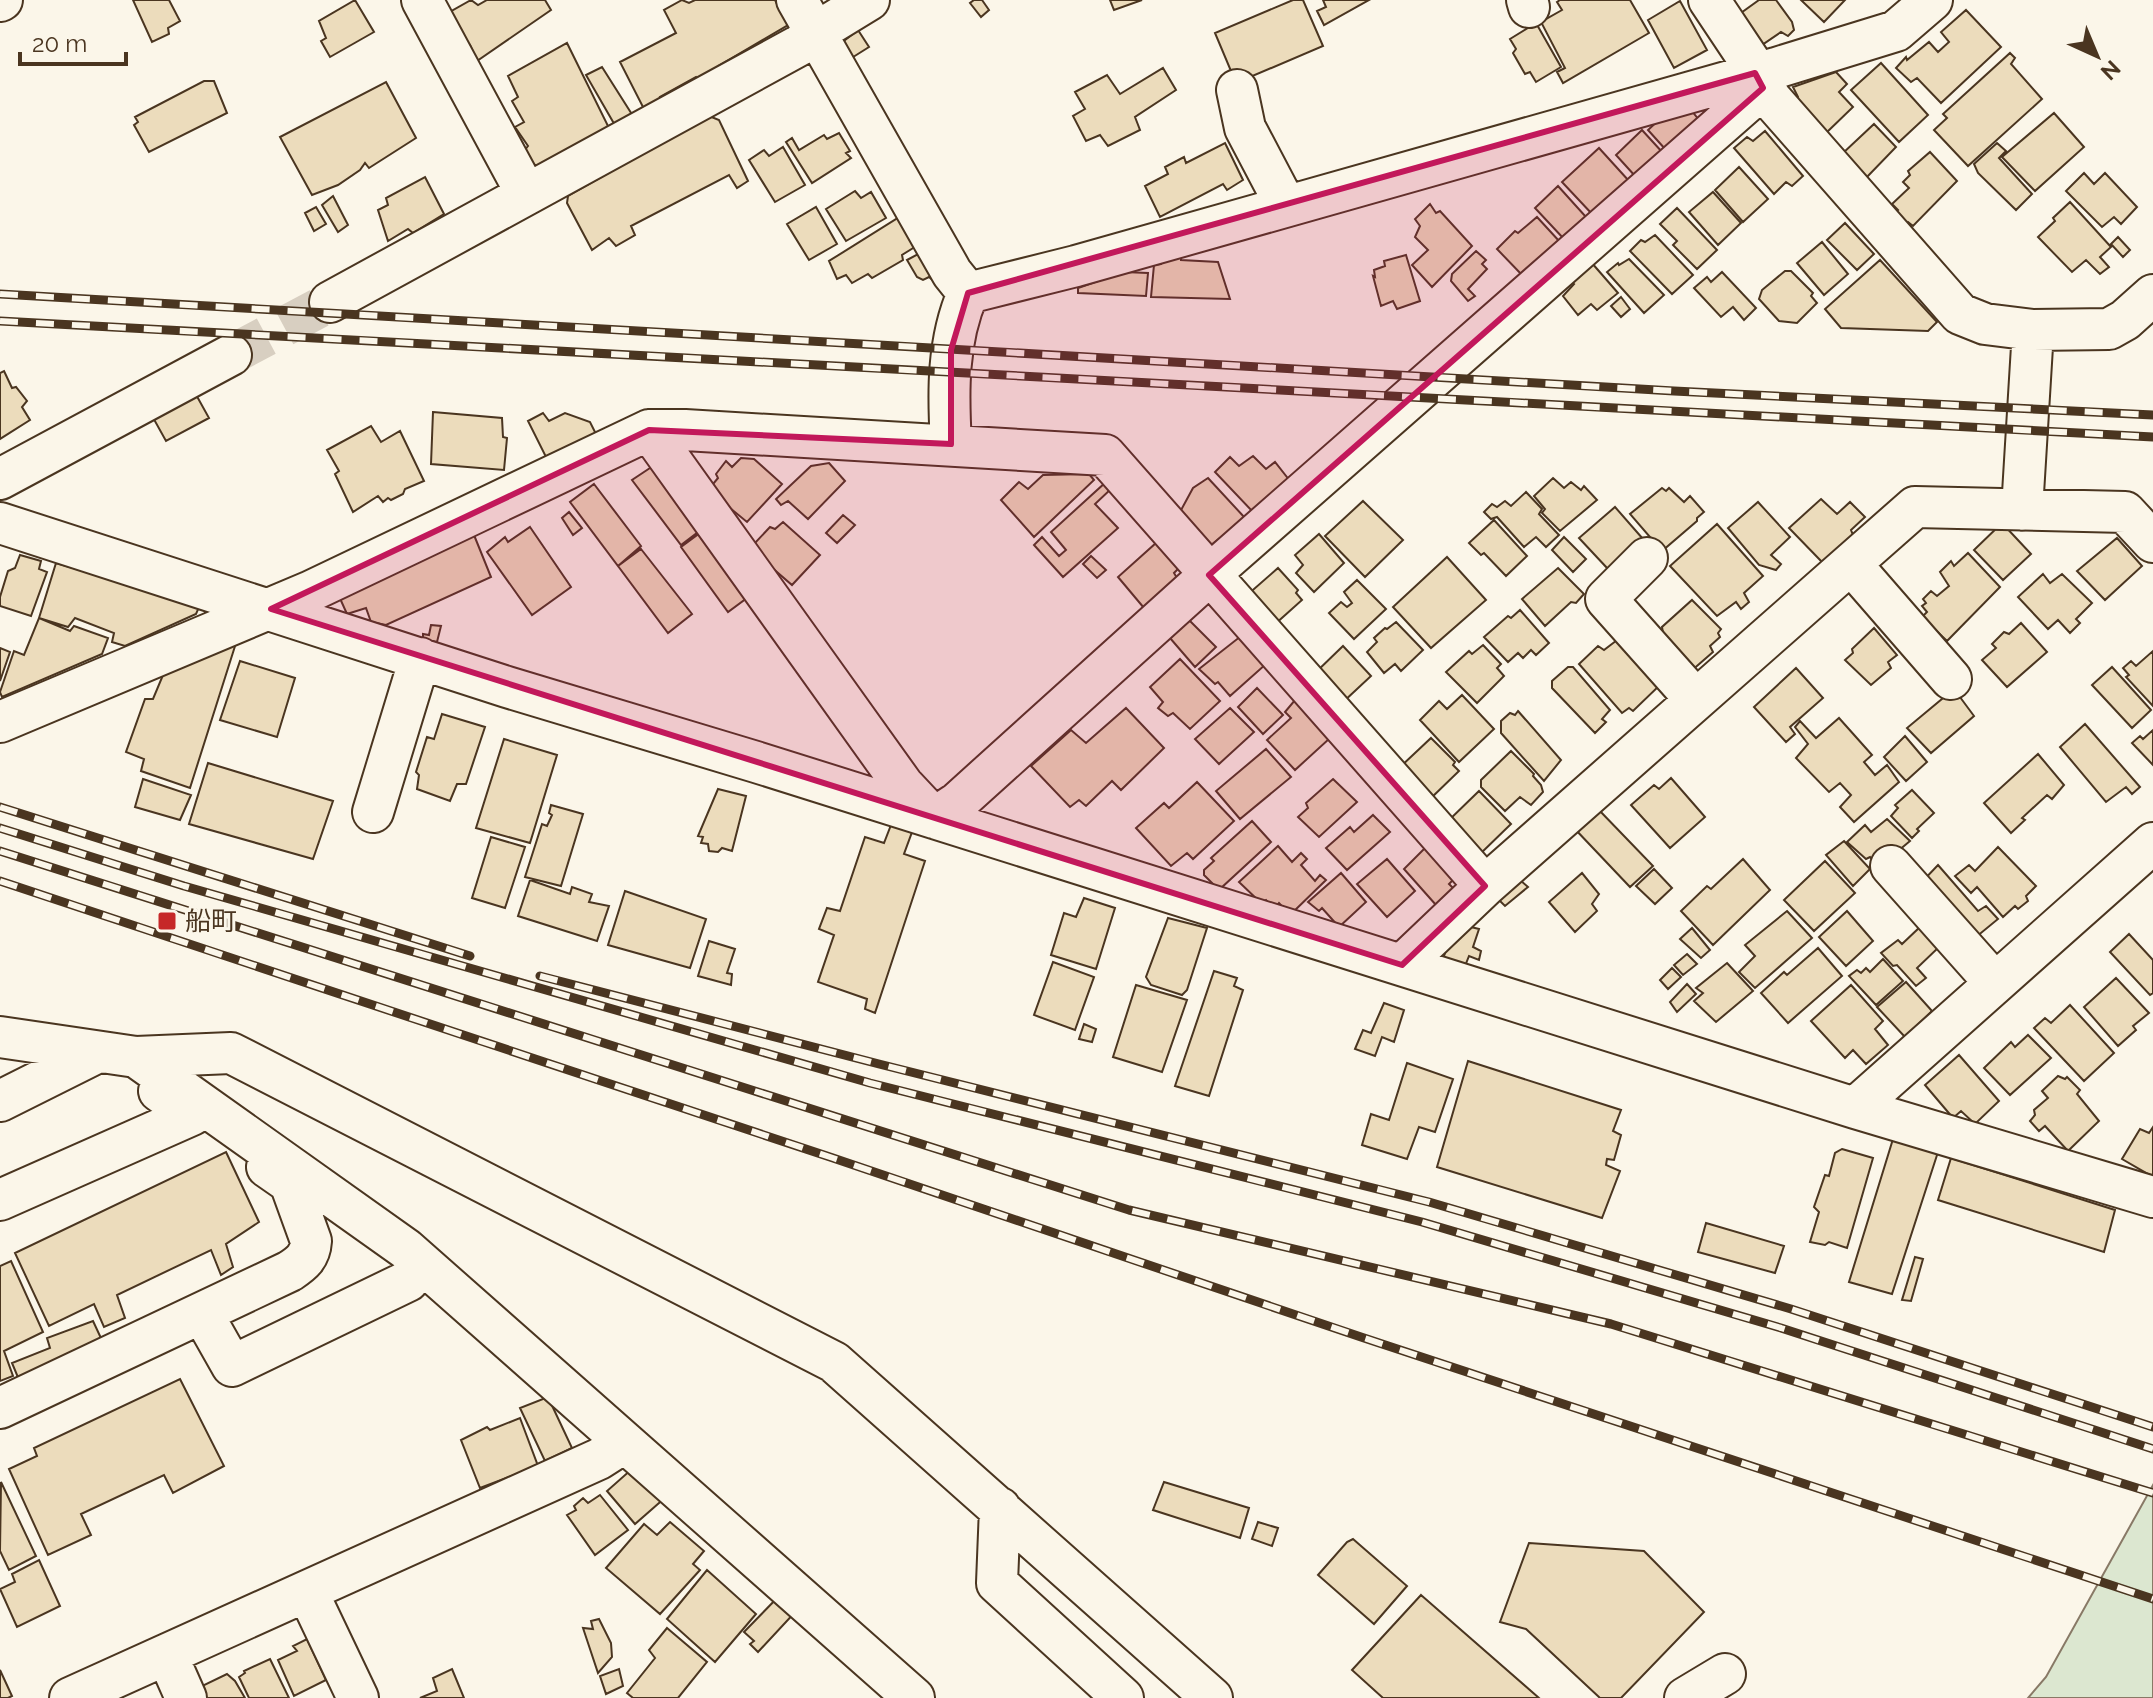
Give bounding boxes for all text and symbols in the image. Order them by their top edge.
scale bar [20,16,126,66]
north arrow [2057,16,2137,96]
text: 20 m [32,29,87,58]
text: N [2096,55,2126,86]
place label: 船町 [185,906,237,936]
marker: 船町 [156,910,178,932]

